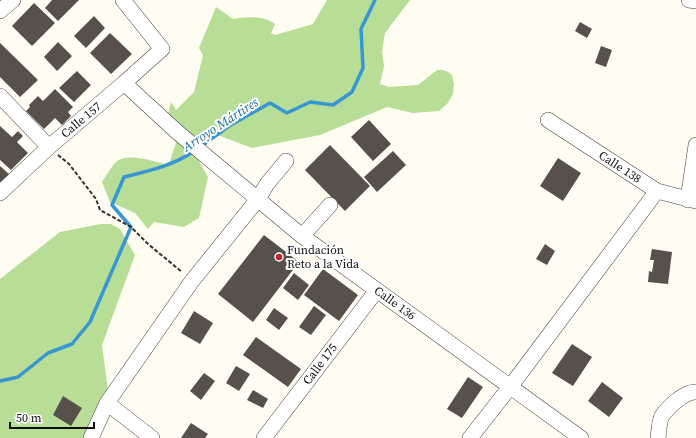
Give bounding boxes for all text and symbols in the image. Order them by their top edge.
water label: Arroyo Mártires [178,93,262,156]
street label: Calle 157 [58,99,104,141]
street label: Calle 138 [596,147,644,187]
place label: Fundación Reto a la Vida [287,242,360,272]
marker: Fundación Reto a la Vida [274,252,284,262]
street label: Calle 136 [371,282,419,324]
street label: Calle 175 [299,340,341,388]
scale bar [10,404,94,430]
text: 50 m [16,410,42,426]

